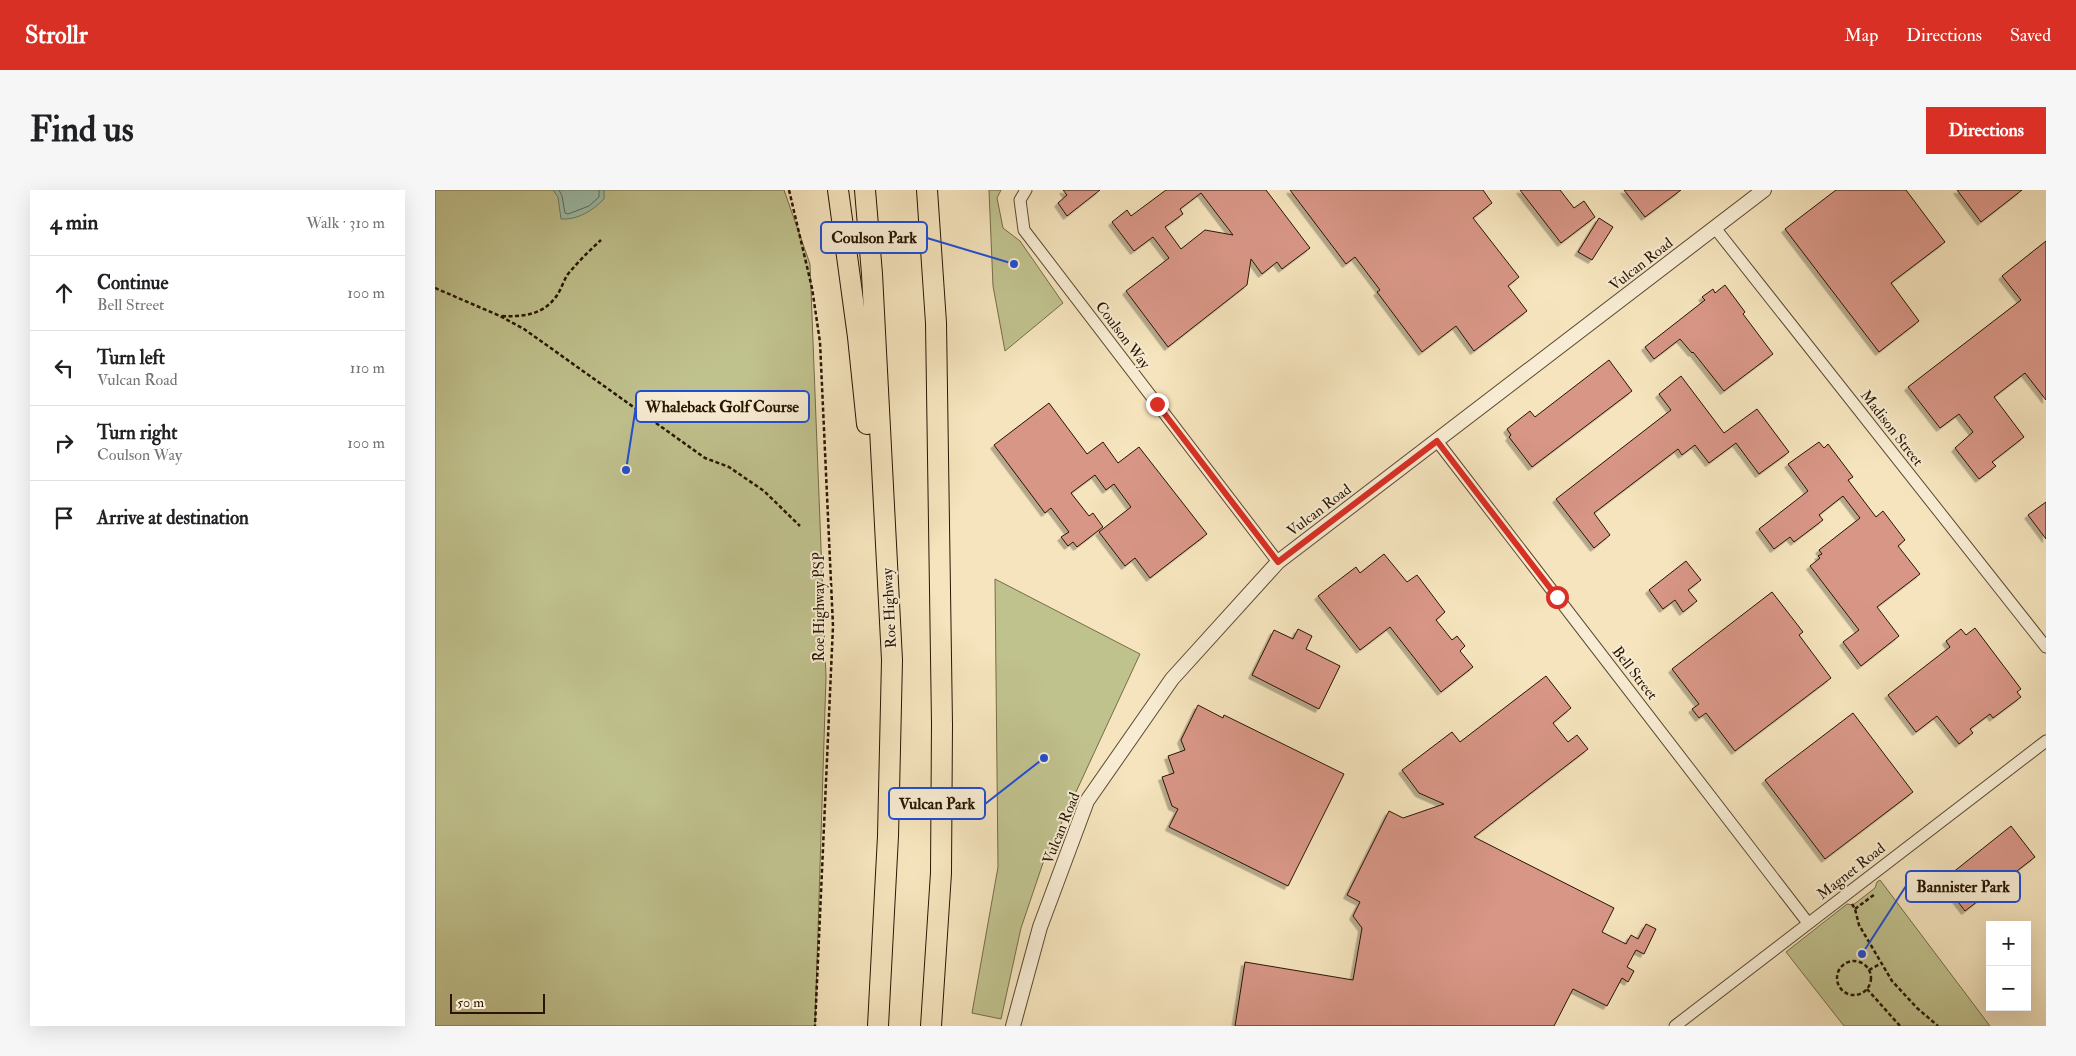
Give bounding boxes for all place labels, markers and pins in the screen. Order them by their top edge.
callout: Coulson Park [821,222,927,253]
callout: Whaleback Golf Course [636,391,809,422]
callout: Vulcan Park [889,788,985,819]
callout: Bannister Park [1906,871,2020,902]

